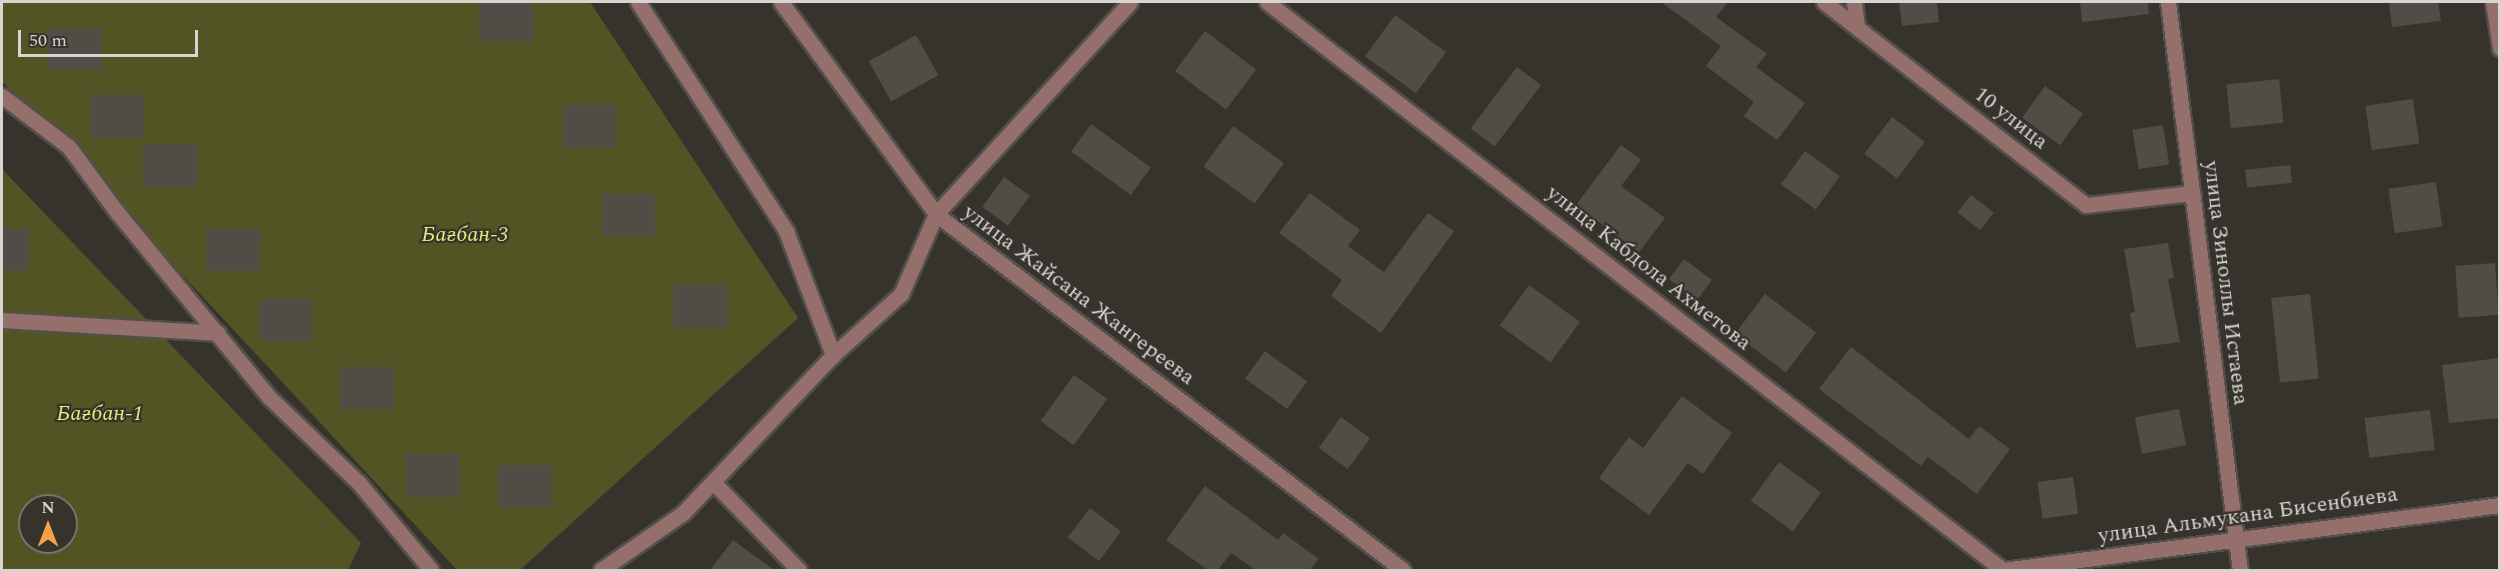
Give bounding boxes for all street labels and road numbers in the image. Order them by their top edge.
street label: 10 улица [1969,81,2053,155]
street label: улица Зиноллы Истаева [2198,159,2254,407]
street label: улица Кабдола Ахметова [1541,180,1757,356]
street label: улица Жайсана Жангереева [958,199,1200,391]
street label: улица Альмукана Бисенбиева [2096,481,2400,549]

